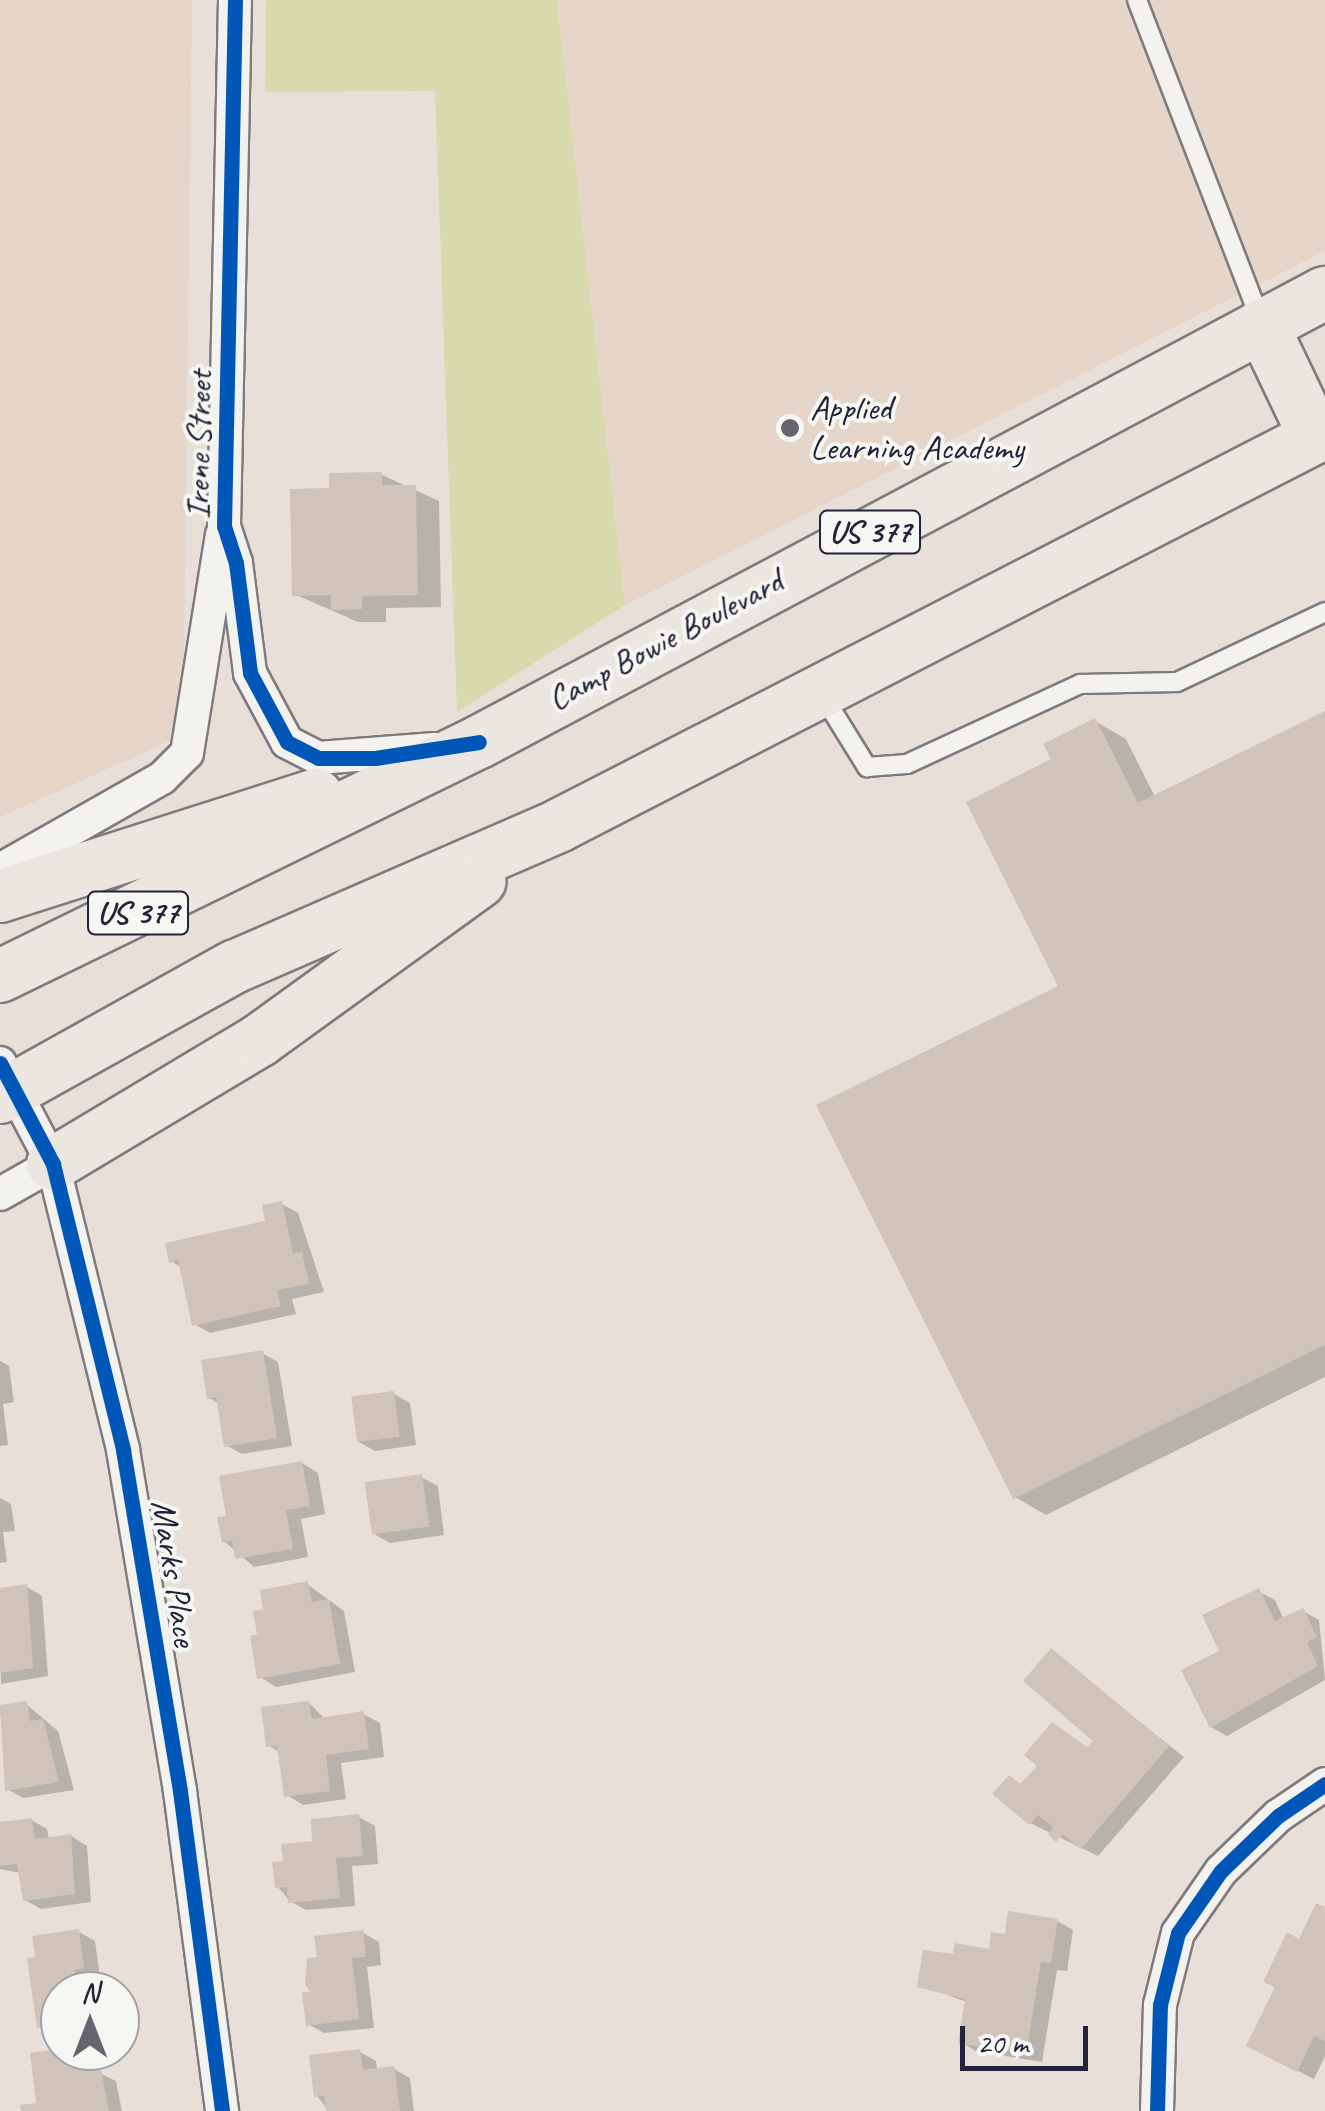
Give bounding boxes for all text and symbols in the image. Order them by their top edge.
street label: Irene Street [177,370,221,520]
place label: Applied Learning Academy [810,387,1024,469]
marker: Applied Learning Academy [779,417,801,439]
road number: US 377 [818,505,922,559]
street label: Camp Bowie Boulevard [540,560,790,720]
road number: US 377 [86,886,190,940]
street label: Marks Place [142,1497,206,1649]
north arrow [40,1971,140,2071]
text: N [81,1975,99,2010]
scale bar [965,2006,1092,2068]
text: 20 m [977,2024,1028,2062]

